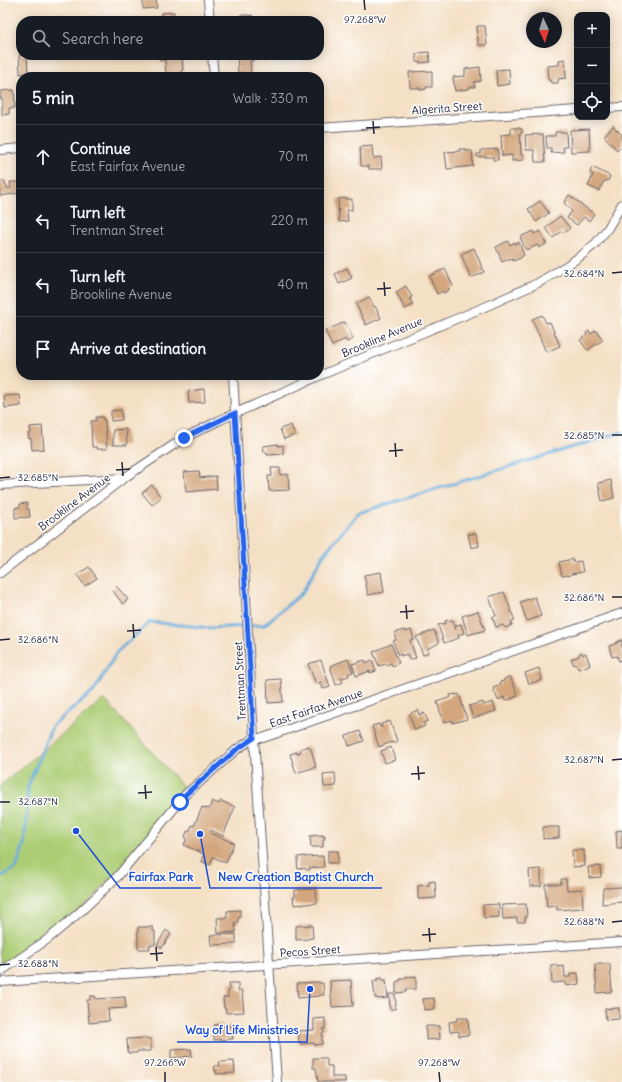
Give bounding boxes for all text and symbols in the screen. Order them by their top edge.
north arrow [526,12,562,48]
map controls [574,12,610,120]
button: + [574,12,610,48]
text: 97.268°W [344,13,386,26]
search box [16,16,324,60]
icon: search [30,27,52,49]
text: Search here [62,29,143,48]
button: − [574,48,610,84]
button: locate [574,84,610,120]
text: 5 min [32,87,74,109]
text: Walk · 330 m [233,90,308,107]
street label: Algerita Street [411,99,483,117]
text: Continue [70,139,131,158]
icon: ahead [32,146,54,168]
text: 70 m [279,148,308,165]
text: East Fairfax Avenue [70,158,185,175]
text: Turn left [70,203,125,222]
icon: left [32,210,54,232]
text: 220 m [271,212,308,229]
text: Trentman Street [70,222,164,239]
text: Turn left [70,267,125,286]
text: 32.684°N [564,267,604,280]
icon: left [32,274,54,296]
text: 40 m [277,276,308,293]
text: Brookline Avenue [70,286,172,303]
street label: Brookline Avenue [340,314,425,360]
icon: arrive [32,338,54,360]
text: Arrive at destination [70,339,206,358]
route end [175,429,193,447]
text: 32.685°N [564,429,604,442]
street label: Brookline Avenue [35,470,113,534]
text: 32.685°N [18,471,58,484]
text: 32.686°N [564,591,604,604]
text: 32.686°N [18,633,58,646]
street label: Trentman Street [231,641,249,721]
street label: East Fairfax Avenue [268,685,364,730]
text: 32.687°N [564,753,604,766]
route start [171,793,189,811]
text: 32.687°N [18,795,58,808]
callout: Fairfax Park [120,864,201,888]
callout: New Creation Baptist Church [210,864,382,888]
text: Fairfax Park [129,869,193,884]
text: New Creation Baptist Church [218,869,374,885]
text: 32.688°N [564,915,604,928]
street label: Pecos Street [279,942,341,960]
text: 32.688°N [18,957,58,970]
callout: Way of Life Ministries [177,1018,307,1042]
text: Way of Life Ministries [185,1022,299,1038]
text: 97.266°W [144,1056,186,1069]
text: 97.268°W [418,1056,460,1069]

